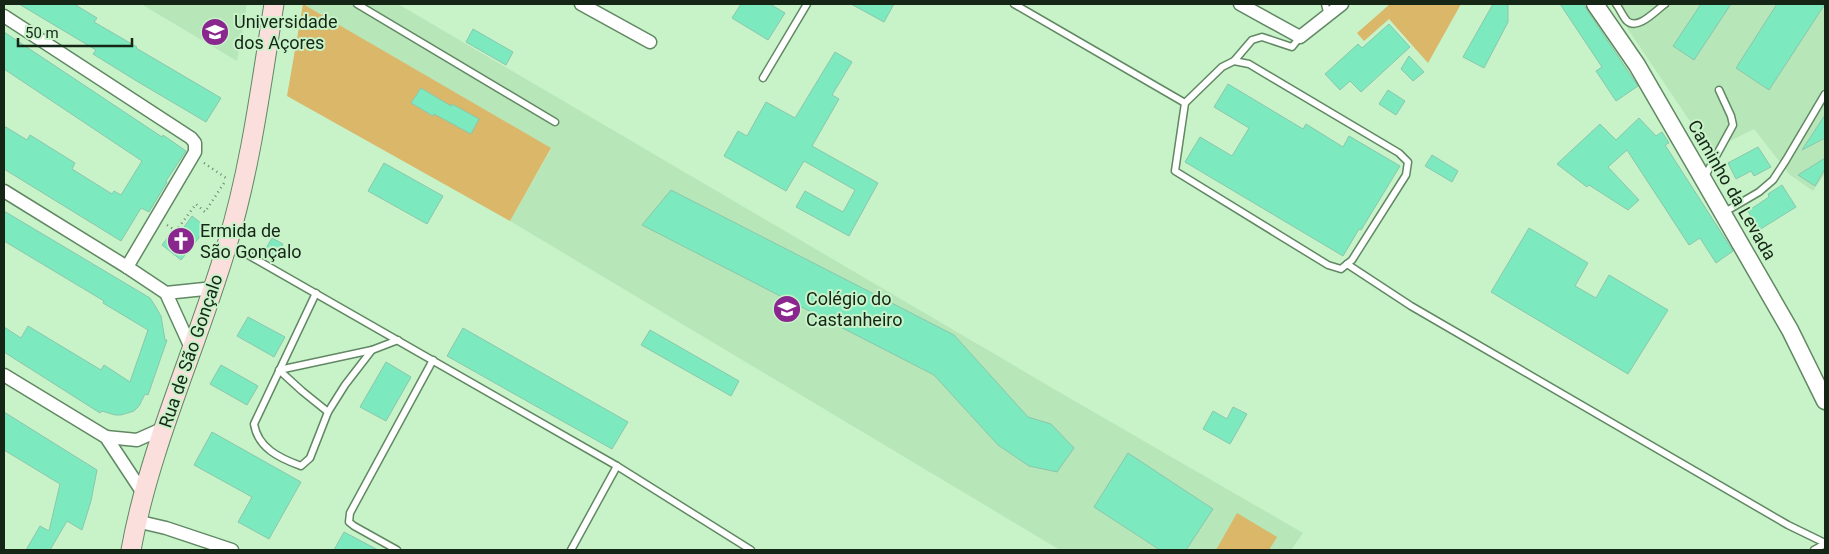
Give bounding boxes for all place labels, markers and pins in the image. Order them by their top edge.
place label: Universidade dos Açores [234,11,338,53]
school or university icon: Universidade dos Açores [200,17,230,47]
place label: Ermida de São Gonçalo [200,220,302,262]
church icon: Ermida de São Gonçalo [166,226,196,256]
place label: Colégio do Castanheiro [806,288,902,330]
school or university icon: Colégio do Castanheiro [772,294,802,324]

